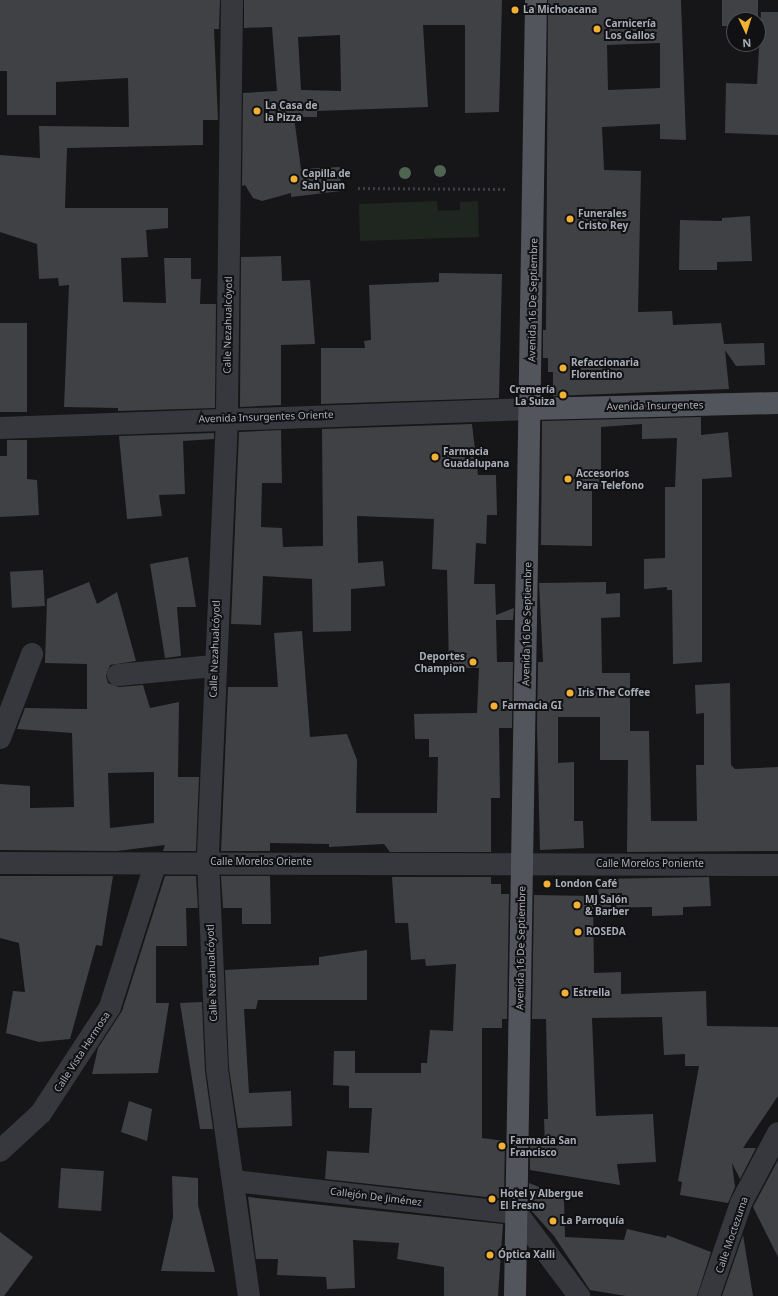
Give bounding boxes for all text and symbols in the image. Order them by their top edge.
place label: La Michoacana [523,4,597,16]
marker: La Michoacana [510,5,520,15]
north arrow [726,12,766,52]
place label: Carnicería Los Gallos [605,17,656,40]
marker: Carnicería Los Gallos [592,24,602,34]
text: N [742,36,752,51]
place label: La Casa de la Pizza [265,99,317,122]
marker: La Casa de la Pizza [252,106,262,116]
place label: Capilla de San Juan [302,167,351,190]
marker: Capilla de San Juan [289,174,299,184]
place label: Funerales Cristo Rey [578,207,628,230]
marker: Funerales Cristo Rey [565,214,575,224]
street label: Avenida 16 De Septiembre [526,238,540,362]
street label: Calle Nezahualcóyotl [221,276,235,374]
place label: Refaccionaria Florentino [571,356,639,380]
marker: Refaccionaria Florentino [558,363,568,373]
place label: Cremería La Suiza [509,383,555,406]
marker: Cremería La Suiza [558,390,568,400]
street label: Avenida Insurgentes [606,399,704,413]
street label: Avenida Insurgentes Oriente [198,409,334,425]
place label: Farmacia Guadalupana [443,445,509,468]
marker: Farmacia Guadalupana [430,452,440,462]
place label: Accesorios Para Telefono [576,467,644,490]
marker: Accesorios Para Telefono [563,474,573,484]
street label: Avenida 16 De Septiembre [520,562,534,686]
street label: Calle Nezahualcóyotl [207,600,223,698]
place label: Deportes Champion [414,650,465,674]
marker: Deportes Champion [468,657,478,667]
place label: Iris The Coffee [578,687,650,699]
marker: Iris The Coffee [565,688,575,698]
place label: Farmacia GI [502,700,562,712]
marker: Farmacia GI [489,701,499,711]
street label: Calle Morelos Oriente [210,856,312,868]
street label: Calle Morelos Poniente [596,858,704,870]
place label: London Café [555,878,617,890]
marker: London Café [542,879,552,889]
street label: Avenida 16 De Septiembre [514,886,528,1010]
place label: MJ Salón & Barber [585,893,629,916]
marker: MJ Salón & Barber [572,900,582,910]
street label: Calle Nezahualcóyotl [204,924,220,1022]
place label: ROSEDA [586,926,626,938]
marker: ROSEDA [573,927,583,937]
place label: Estrella [573,987,610,999]
marker: Estrella [560,988,570,998]
street label: Calle Vista Hermosa [52,1010,112,1094]
place label: Farmacia San Francisco [510,1134,576,1158]
marker: Farmacia San Francisco [497,1141,507,1151]
street label: Callejón De Jiménez [329,1185,423,1209]
place label: Hotel y Albergue El Fresno [500,1187,583,1210]
marker: Hotel y Albergue El Fresno [487,1194,497,1204]
street label: Calle Moctezuma [713,1195,751,1275]
place label: La Parroquía [561,1215,624,1227]
marker: La Parroquía [548,1216,558,1226]
place label: Óptica Xalli [498,1249,555,1261]
marker: Óptica Xalli [485,1250,495,1260]

